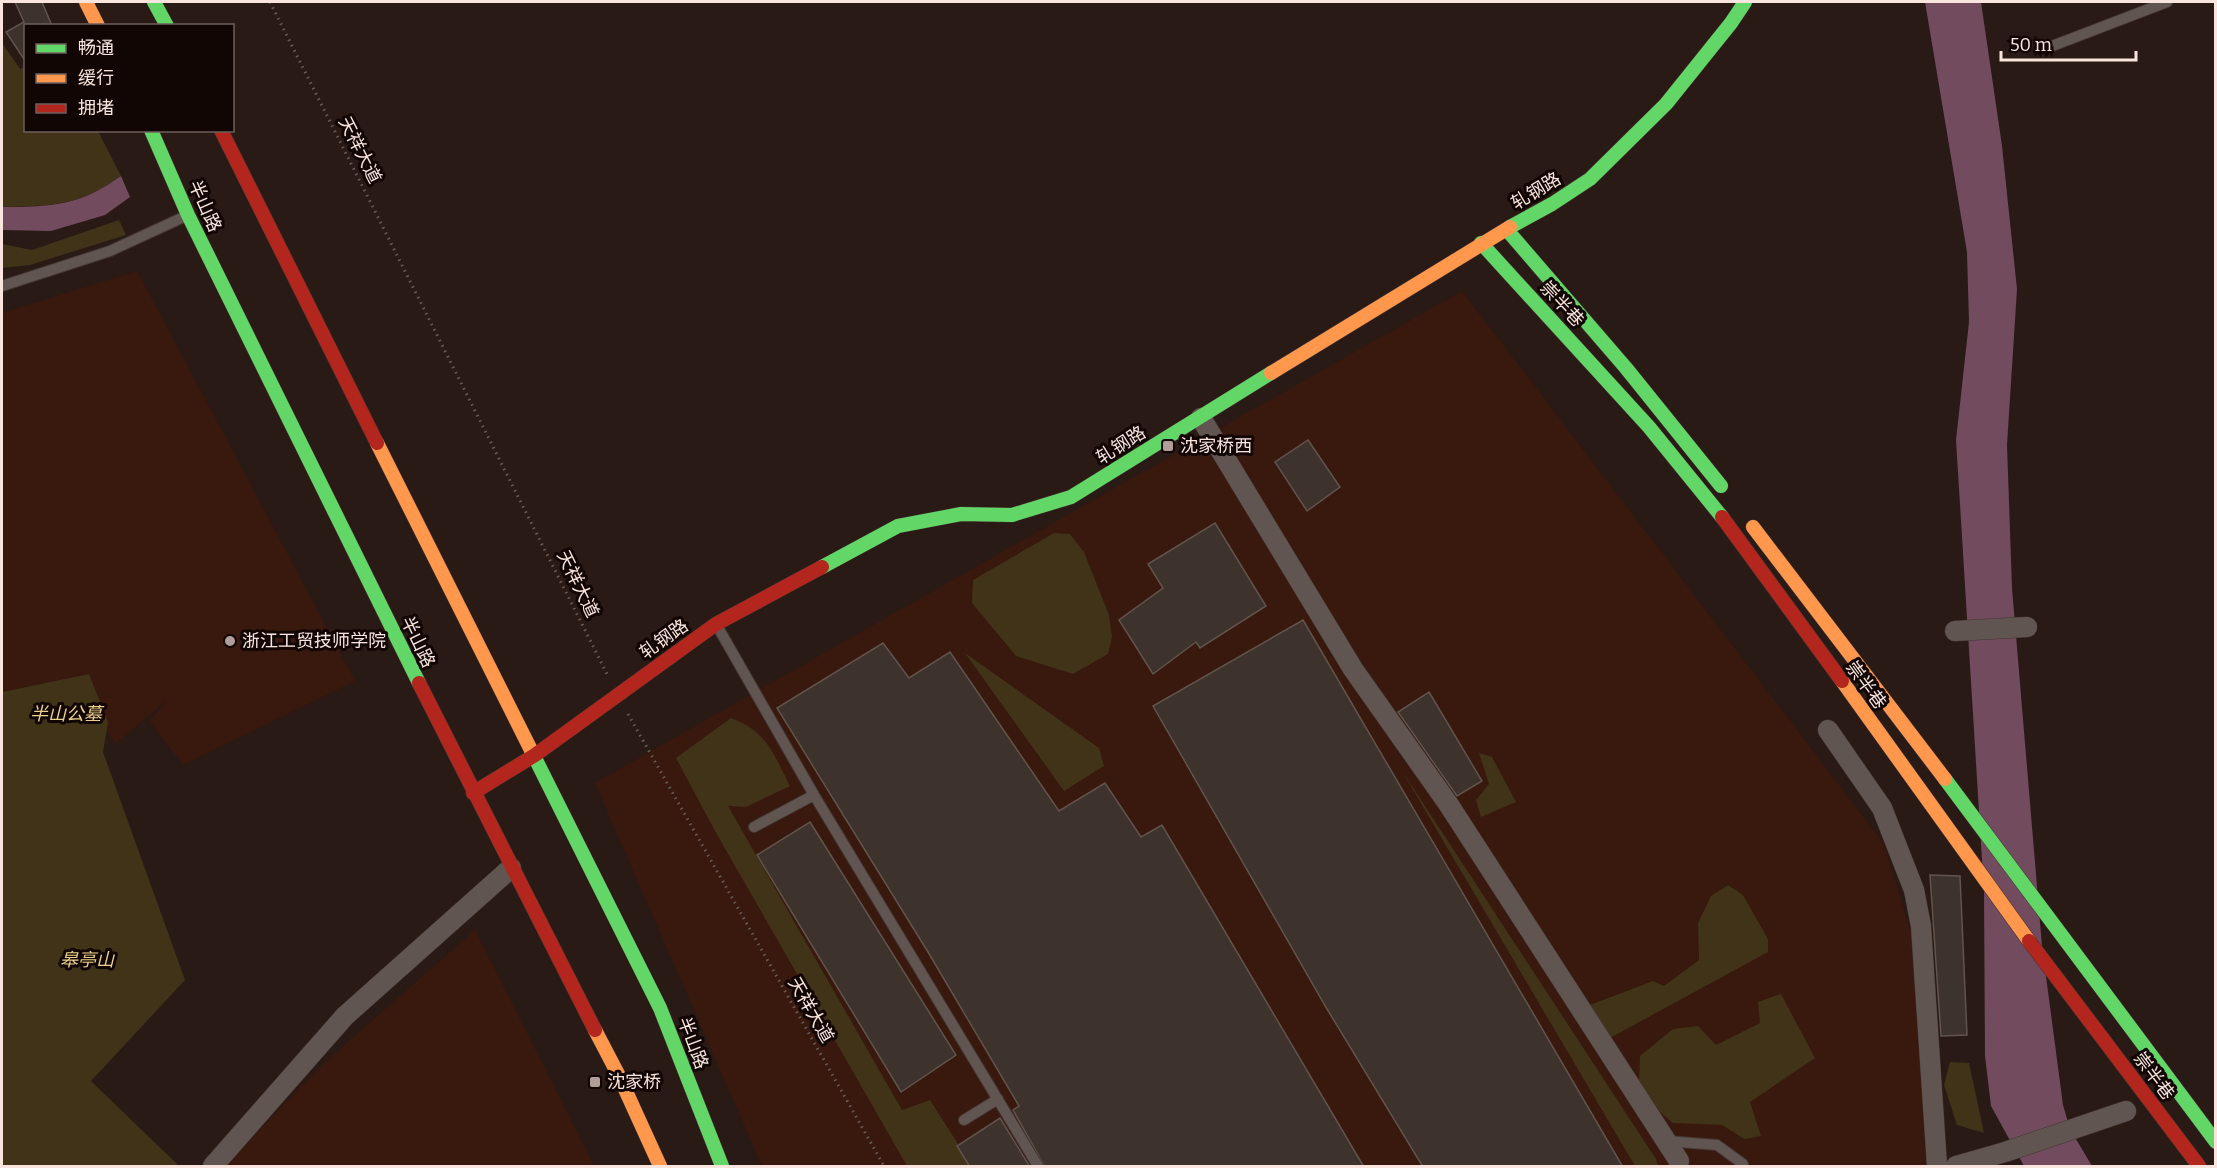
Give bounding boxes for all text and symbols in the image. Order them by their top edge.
legend [24,24,234,132]
scale bar [2001,24,2136,62]
text: 50 m [2010,34,2052,56]
text: 畅通 [78,37,114,59]
text: 缓行 [78,67,114,89]
text: 拥堵 [78,97,114,119]
street label: 天祥大道 [334,113,386,187]
street label: 轧钢路 [1507,168,1565,214]
street label: 半山路 [184,177,226,235]
street label: 崇半巷 [1536,277,1588,331]
street label: 轧钢路 [1092,421,1150,469]
place label: 沈家桥西 [1180,435,1252,457]
marker: 沈家桥西 [1161,439,1175,453]
street label: 天祥大道 [552,547,604,621]
street label: 半山路 [396,613,440,671]
street label: 轧钢路 [636,615,692,663]
place label: 浙江工贸技师学院 [242,630,386,652]
marker: 浙江工贸技师学院 [223,634,237,648]
street label: 崇半巷 [1841,657,1891,713]
park label: 半山公墓 [30,703,105,725]
park label: 皋亭山 [60,949,115,971]
street label: 天祥大道 [783,973,839,1047]
street label: 半山路 [673,1014,713,1072]
street label: 崇半巷 [2129,1048,2179,1104]
place label: 沈家桥 [607,1071,661,1093]
marker: 沈家桥 [588,1075,602,1089]

